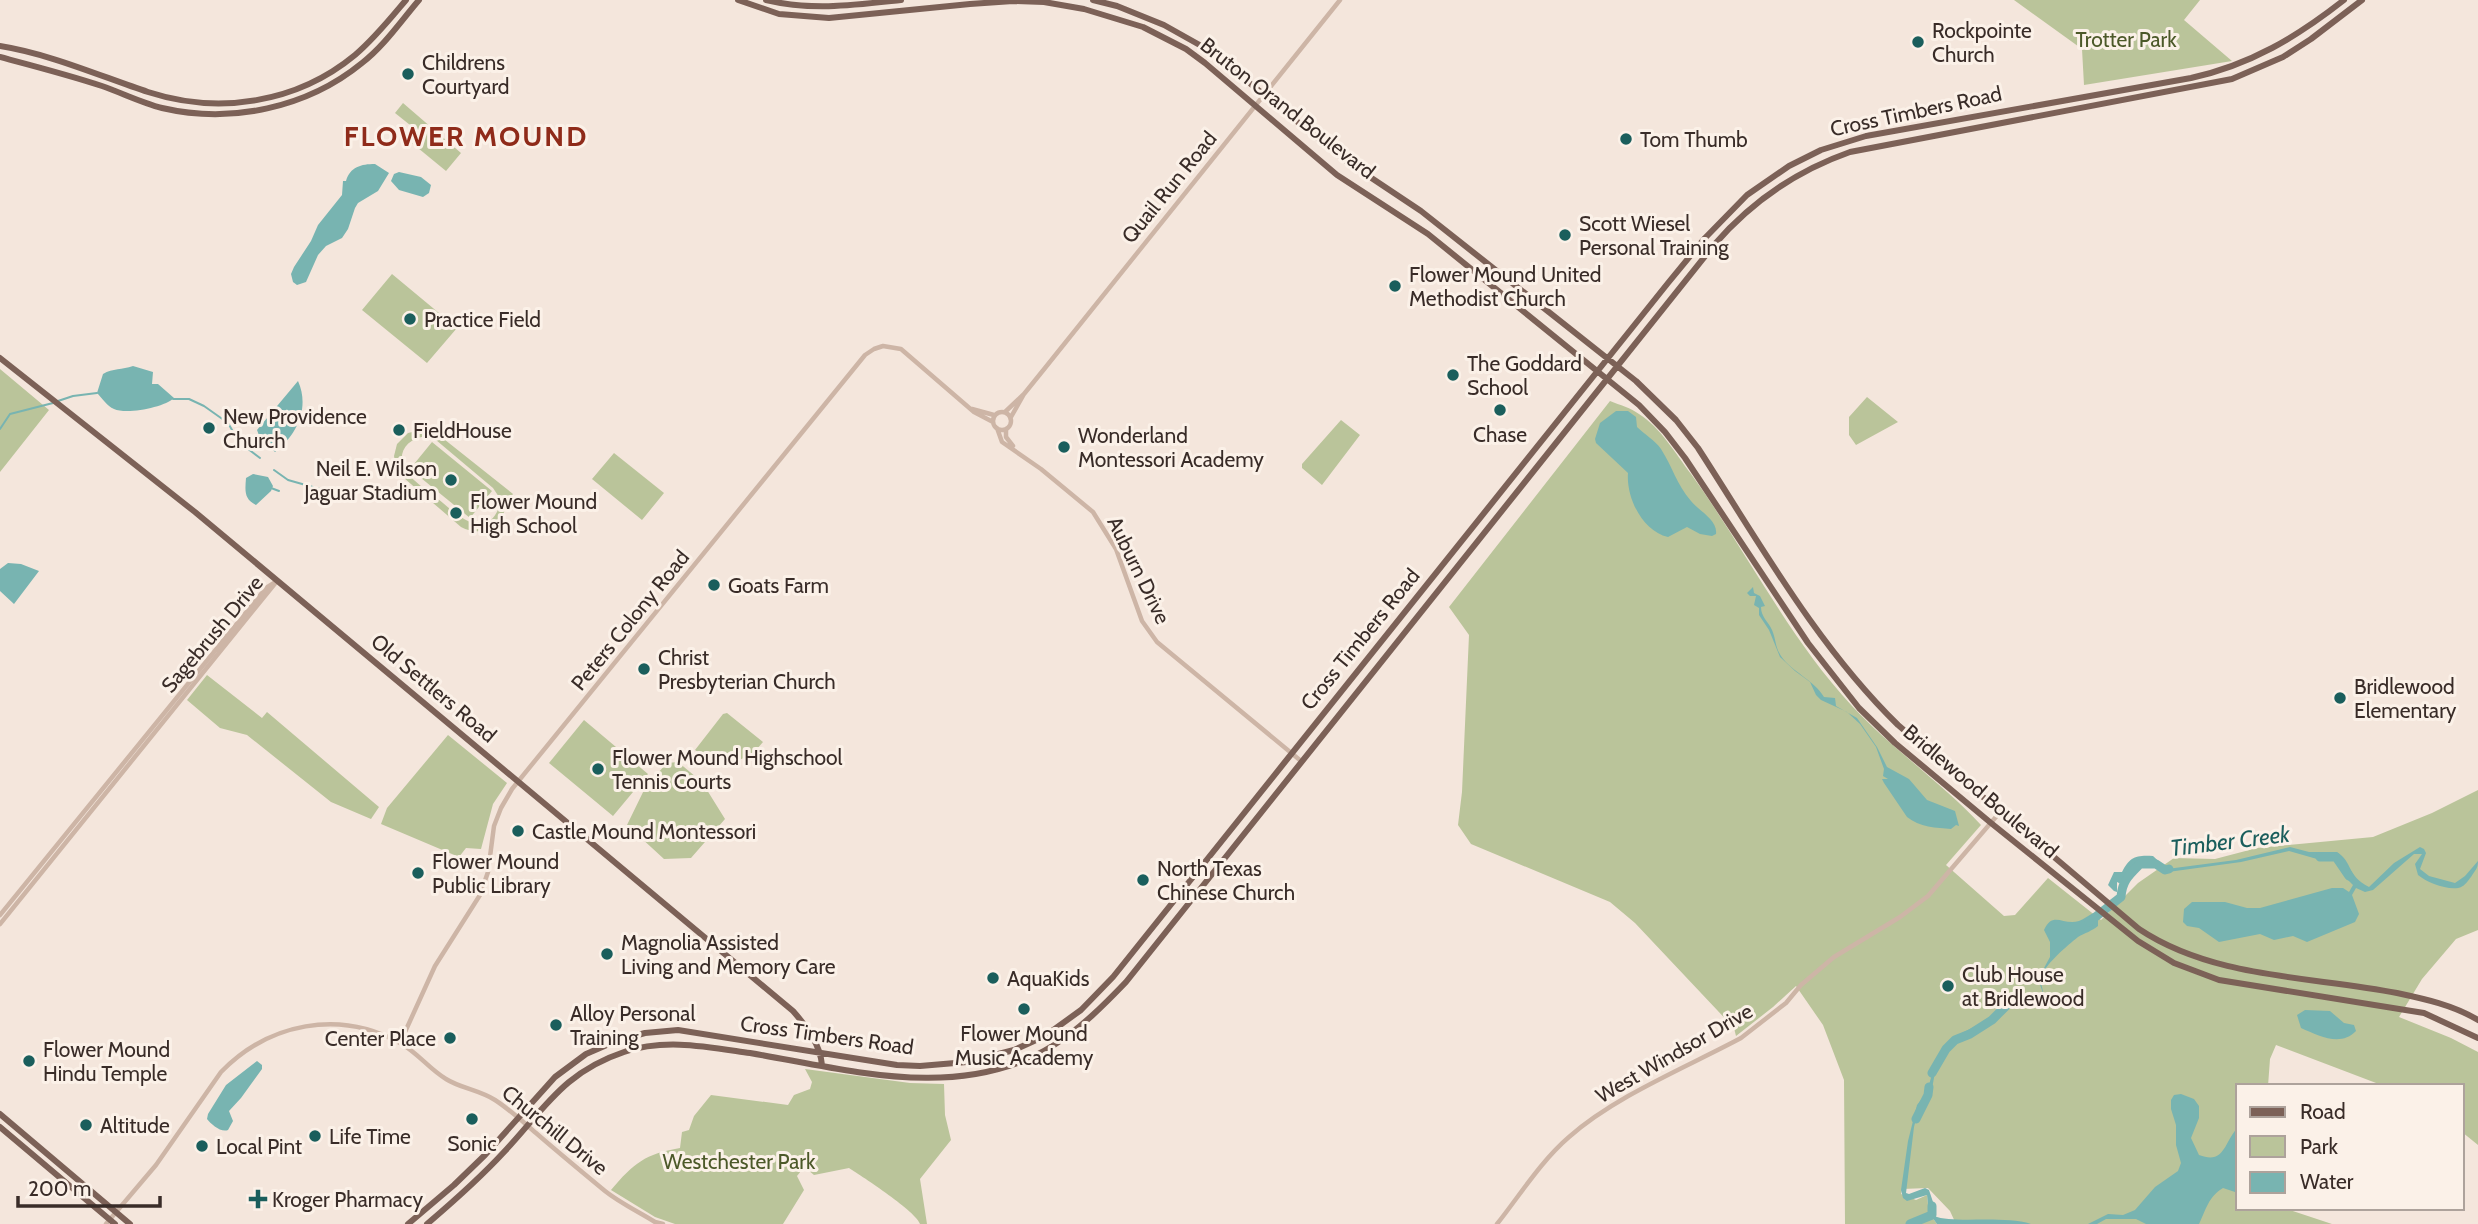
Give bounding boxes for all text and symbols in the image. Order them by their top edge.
place label: Rockpointe Church [1932,18,2032,67]
park label: Trotter Park [2075,27,2177,52]
street label: Bruton Orand Boulevard [1196,32,1380,184]
marker: Rockpointe Church [1910,34,1926,50]
place label: Childrens Courtyard [422,50,510,99]
marker: Childrens Courtyard [400,66,416,82]
street label: Cross Timbers Road [1828,81,2004,141]
district label: FLOWER MOUND [344,119,588,153]
street label: Quail Run Road [1116,126,1222,248]
place label: Tom Thumb [1640,127,1748,152]
marker: Tom Thumb [1618,131,1634,147]
place label: Scott Wiesel Personal Training [1579,211,1729,260]
marker: Scott Wiesel Personal Training [1557,227,1573,243]
place label: Flower Mound United Methodist Church [1409,262,1601,311]
marker: Flower Mound United Methodist Church [1387,278,1403,294]
place label: Practice Field [424,307,541,332]
marker: Practice Field [402,311,418,327]
place label: The Goddard School [1467,351,1582,400]
marker: The Goddard School [1445,367,1461,383]
marker: Chase [1492,402,1508,418]
place label: New Providence Church [223,404,367,453]
place label: FieldHouse [413,418,512,443]
marker: New Providence Church [201,420,217,436]
marker: FieldHouse [391,422,407,438]
place label: Chase [1473,422,1527,447]
place label: Wonderland Montessori Academy [1078,423,1264,472]
marker: Wonderland Montessori Academy [1056,439,1072,455]
place label: Neil E. Wilson Jaguar Stadium [303,456,437,505]
marker: Neil E. Wilson Jaguar Stadium [443,472,459,488]
place label: Flower Mound High School [470,489,597,538]
marker: Flower Mound High School [448,505,464,521]
street label: Auburn Drive [1102,512,1176,628]
street label: Peters Colony Road [566,545,694,695]
street label: Cross Timbers Road [1295,563,1425,715]
street label: Sagebrush Drive [156,570,268,697]
place label: Goats Farm [728,573,829,598]
marker: Goats Farm [706,577,722,593]
street label: Old Settlers Road [366,628,502,748]
place label: Christ Presbyterian Church [658,645,836,694]
marker: Christ Presbyterian Church [636,661,652,677]
place label: Bridlewood Elementary [2354,674,2457,723]
marker: Bridlewood Elementary [2332,690,2348,706]
street label: Bridlewood Boulevard [1899,719,2063,863]
place label: Flower Mound Highschool Tennis Courts [612,745,843,794]
marker: Flower Mound Highschool Tennis Courts [590,761,606,777]
place label: Castle Mound Montessori [532,819,756,844]
water label: Timber Creek [2169,820,2292,862]
marker: Castle Mound Montessori [510,823,526,839]
place label: Flower Mound Public Library [432,849,559,898]
place label: North Texas Chinese Church [1157,856,1295,905]
marker: Flower Mound Public Library [410,865,426,881]
marker: North Texas Chinese Church [1135,872,1151,888]
place label: Magnolia Assisted Living and Memory Care [621,930,836,979]
marker: Magnolia Assisted Living and Memory Care [599,946,615,962]
place label: Club House at Bridlewood [1962,962,2084,1011]
place label: AquaKids [1007,966,1090,991]
marker: AquaKids [985,970,1001,986]
marker: Club House at Bridlewood [1940,978,1956,994]
street label: West Windsor Drive [1591,998,1757,1108]
place label: Alloy Personal Training [570,1001,695,1050]
marker: Flower Mound Music Academy [1016,1001,1032,1017]
street label: Cross Timbers Road [739,1010,915,1060]
marker: Alloy Personal Training [548,1017,564,1033]
place label: Flower Mound Music Academy [955,1021,1094,1070]
place label: Center Place [325,1026,436,1051]
marker: Center Place [442,1030,458,1046]
place label: Flower Mound Hindu Temple [43,1037,170,1086]
marker: Flower Mound Hindu Temple [21,1053,37,1069]
street label: Churchill Drive [497,1080,613,1180]
legend [2236,1084,2464,1210]
text: Road [2300,1099,2346,1124]
marker: Sonic [464,1111,480,1127]
place label: Altitude [100,1113,170,1138]
marker: Altitude [78,1117,94,1133]
place label: Life Time [329,1124,411,1149]
marker: Life Time [307,1128,323,1144]
place label: Sonic [447,1131,497,1156]
place label: Local Pint [216,1134,302,1159]
text: Park [2300,1134,2338,1159]
marker: Local Pint [194,1138,210,1154]
park label: Westchester Park [663,1149,816,1174]
scale bar [18,1164,159,1208]
text: Water [2300,1169,2354,1194]
text: 200 m [28,1176,91,1201]
place label: Kroger Pharmacy [272,1187,423,1212]
marker: Kroger Pharmacy [250,1191,266,1207]

